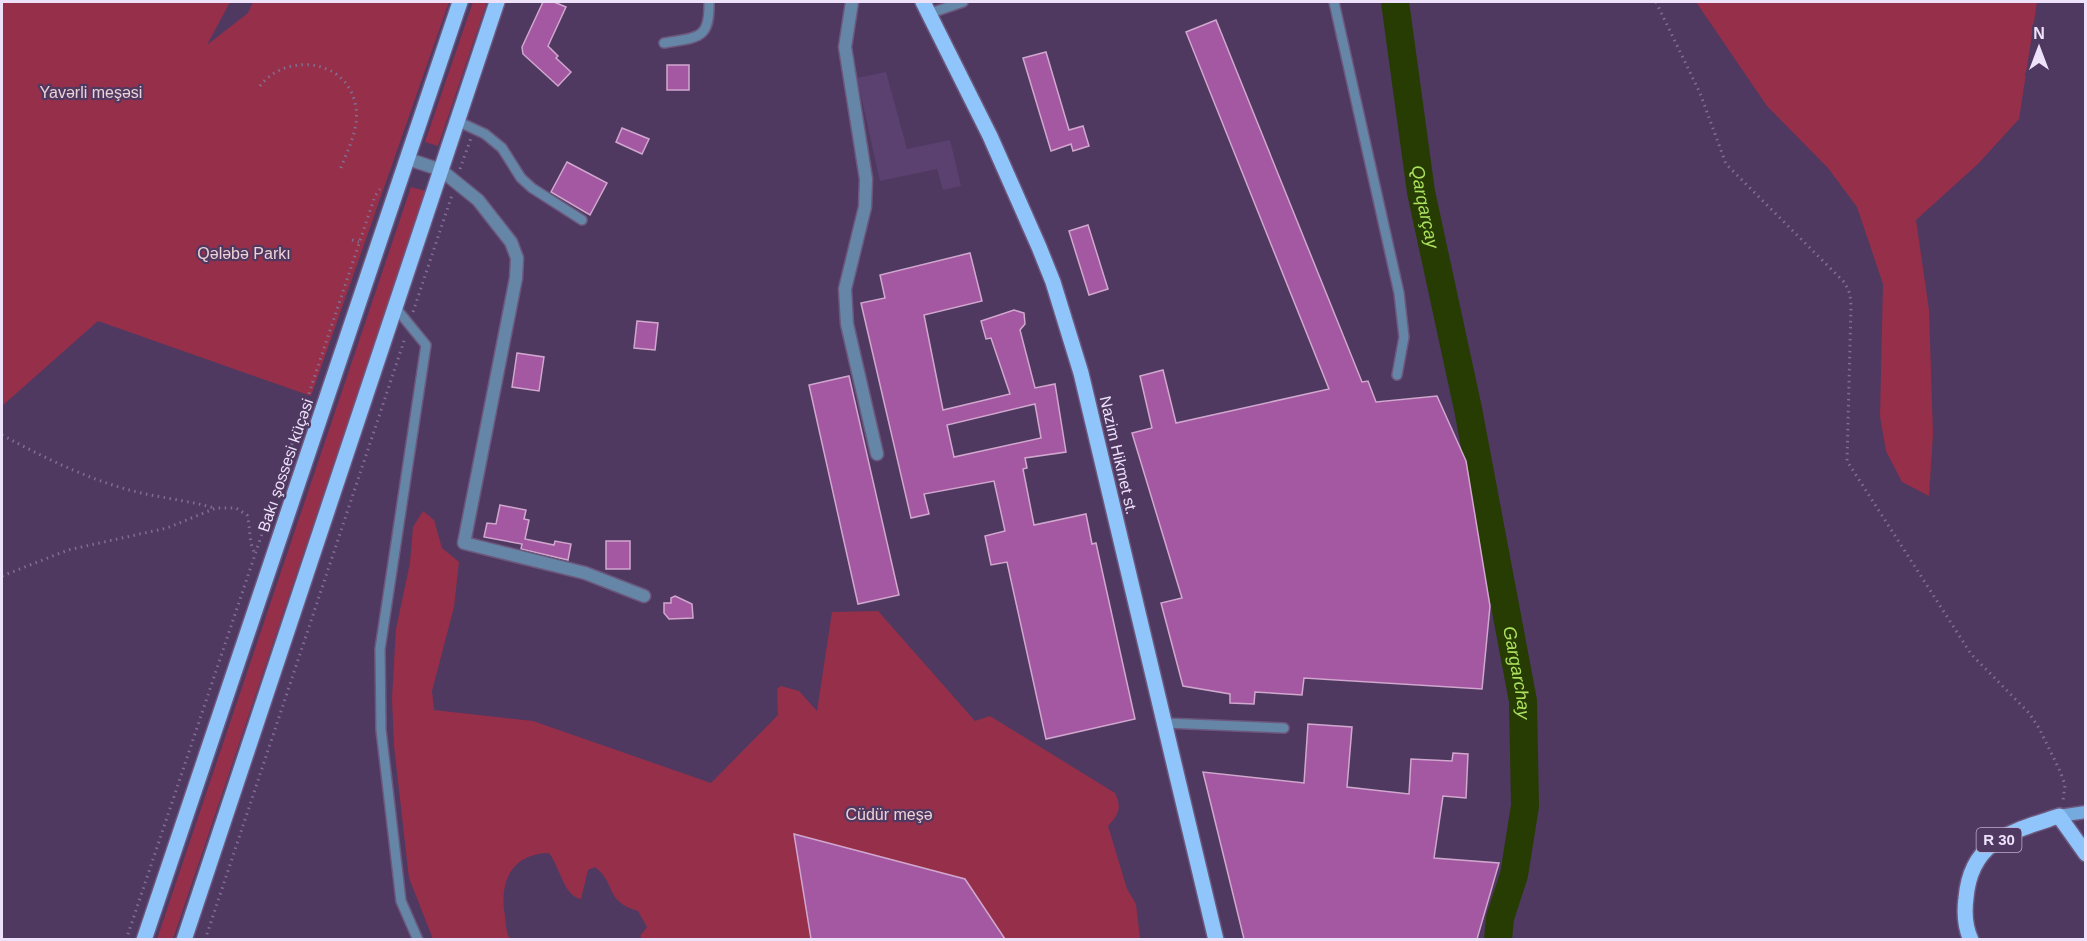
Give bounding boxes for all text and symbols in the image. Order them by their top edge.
north arrow [2009,18,2069,78]
text: N [2033,25,2045,42]
park label: Yavərli meşəsi [40,84,142,101]
water label: Qarqarçay [1407,164,1443,251]
park label: Qələbə Parkı [197,245,291,262]
street label: Nazim Hikmet st. [1097,394,1140,516]
street label: Bakı şossesi küçəsi [255,396,316,534]
water label: Gargarchay [1499,624,1533,720]
park label: Cüdür meşə [845,806,933,823]
road number: R 30 [1976,828,2022,852]

